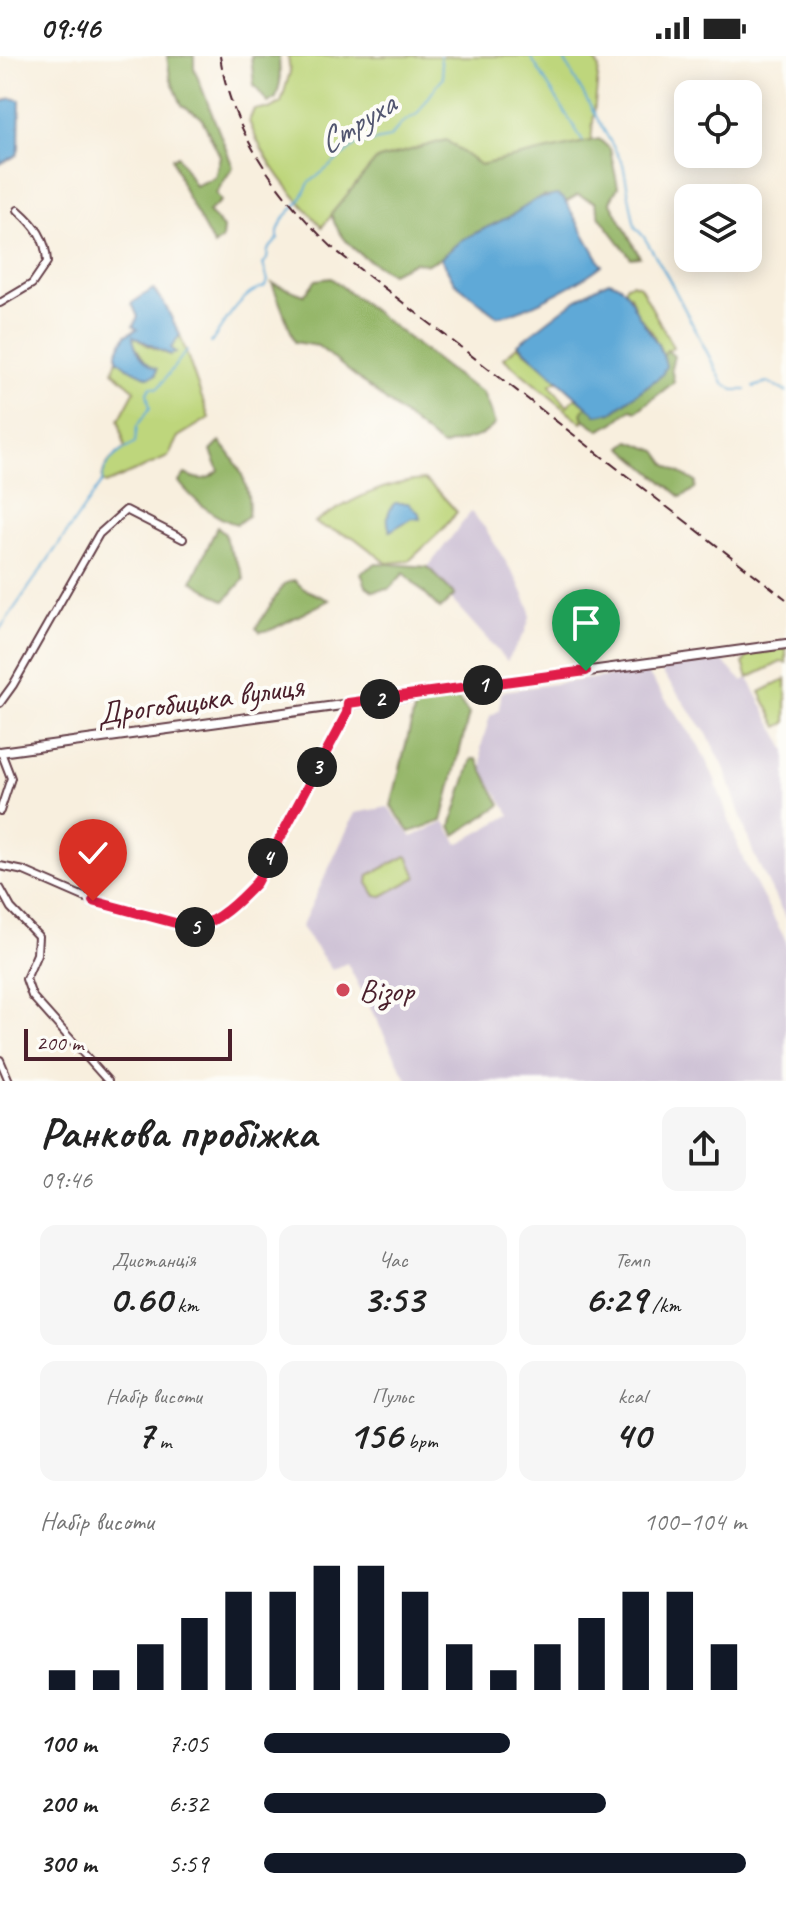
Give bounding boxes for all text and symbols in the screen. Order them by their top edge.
text: 09:46 [40,9,100,47]
map controls [674,80,762,272]
button: locate [674,80,762,168]
water label: Струха [309,81,406,163]
button: layers [674,184,762,272]
pin [552,589,620,671]
icon: arrive [564,601,608,645]
street label: Дрогобицька вулиця [94,665,308,735]
pin: 1 [463,665,503,705]
text: 1 [478,671,488,699]
pin: 2 [360,679,400,719]
text: 2 [375,685,385,713]
pin: 3 [297,747,337,787]
text: 3 [312,753,322,781]
pin [59,819,127,901]
icon: check [71,831,115,875]
pin: 4 [248,838,288,878]
text: 4 [263,844,273,872]
pin: 5 [175,907,215,947]
text: 5 [190,913,200,941]
place label: Візор [359,970,416,1011]
marker: Візор [334,981,352,999]
scale bar [24,1025,232,1061]
text: 200 m [36,1029,83,1057]
text: Ранкова пробіжка [40,1105,316,1160]
button: share [662,1107,746,1191]
text: 09:46 [40,1163,92,1196]
text: Дистанція [112,1246,196,1274]
text: Час [379,1246,407,1274]
text: Темп [615,1246,650,1274]
text: 0.60 [109,1274,172,1324]
text: 3:53 [362,1274,424,1324]
text: 6:29 [584,1274,646,1324]
text: km [172,1291,198,1319]
text: /km [646,1291,681,1319]
text: Набір висоти [106,1382,202,1410]
text: Пульс [372,1382,414,1410]
text: kcal [618,1382,647,1410]
text: 7 [136,1410,154,1460]
text: 156 [348,1410,402,1460]
text: 40 [614,1410,650,1460]
text: m [154,1427,171,1455]
text: bpm [402,1427,438,1455]
text: Набір висоти [40,1505,153,1538]
text: 100–104 m [643,1505,746,1538]
text: 100 m [40,1727,96,1760]
text: 7:05 [168,1727,208,1760]
text: 200 m [40,1787,96,1820]
text: 6:32 [168,1787,208,1820]
text: 300 m [40,1847,96,1880]
text: 5:59 [168,1847,208,1880]

